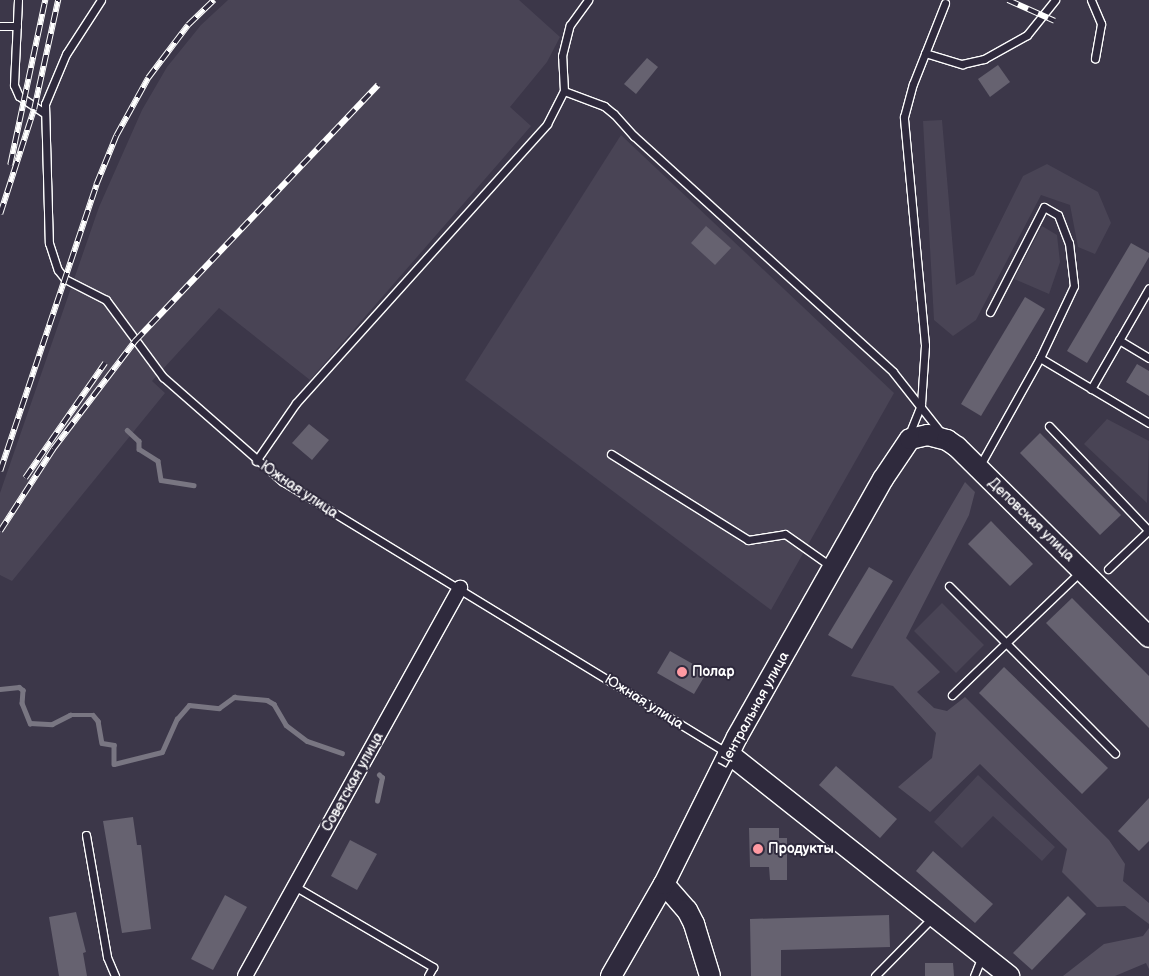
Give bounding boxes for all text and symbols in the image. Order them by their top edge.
street label: Южная улица [257,458,341,522]
street label: Деповская улица [984,475,1078,565]
street label: Центральная улица [715,649,793,771]
place label: Полар [692,664,734,680]
marker: Полар [676,666,688,678]
street label: Южная улица [601,671,687,733]
street label: Советская улица [319,729,387,835]
place label: Продукты [768,841,834,857]
marker: Продукты [752,843,764,855]

